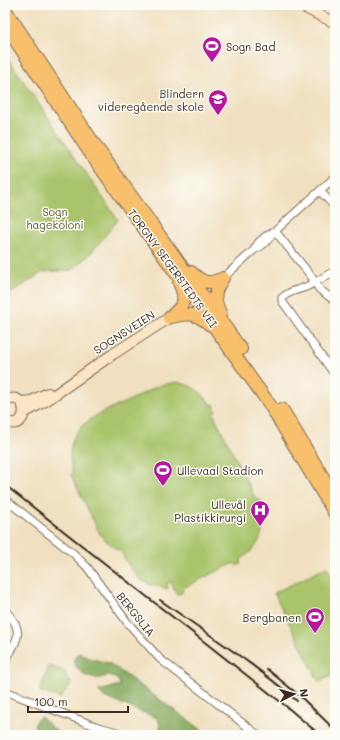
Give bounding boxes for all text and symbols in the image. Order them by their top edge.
sports icon: Sogn Bad [201,35,223,63]
place label: Sogn Bad [226,39,275,54]
place label: Blindern videregående skole [98,86,204,114]
school or university icon: Blindern videregående skole [207,88,229,116]
park label: Sogn hagekoloni [26,204,84,232]
street label: TORGNY SEGERSTEDTS VEI [125,206,221,330]
street label: SOGNSVEIEN [91,307,157,357]
sports icon: Ullevaal Stadion [152,459,174,487]
place label: Ullevaal Stadion [177,463,263,478]
place label: Ullevål Plastikkirurgi [174,497,246,525]
hospital icon: Ullevål Plastikkirurgi [249,499,271,527]
street label: BERGSLIA [114,589,158,639]
sports icon: Bergbanen [304,606,326,634]
place label: Bergbanen [243,610,301,625]
north arrow [274,674,314,714]
scale bar [28,688,128,714]
text: N [297,688,312,698]
text: 100 m [34,693,68,709]

